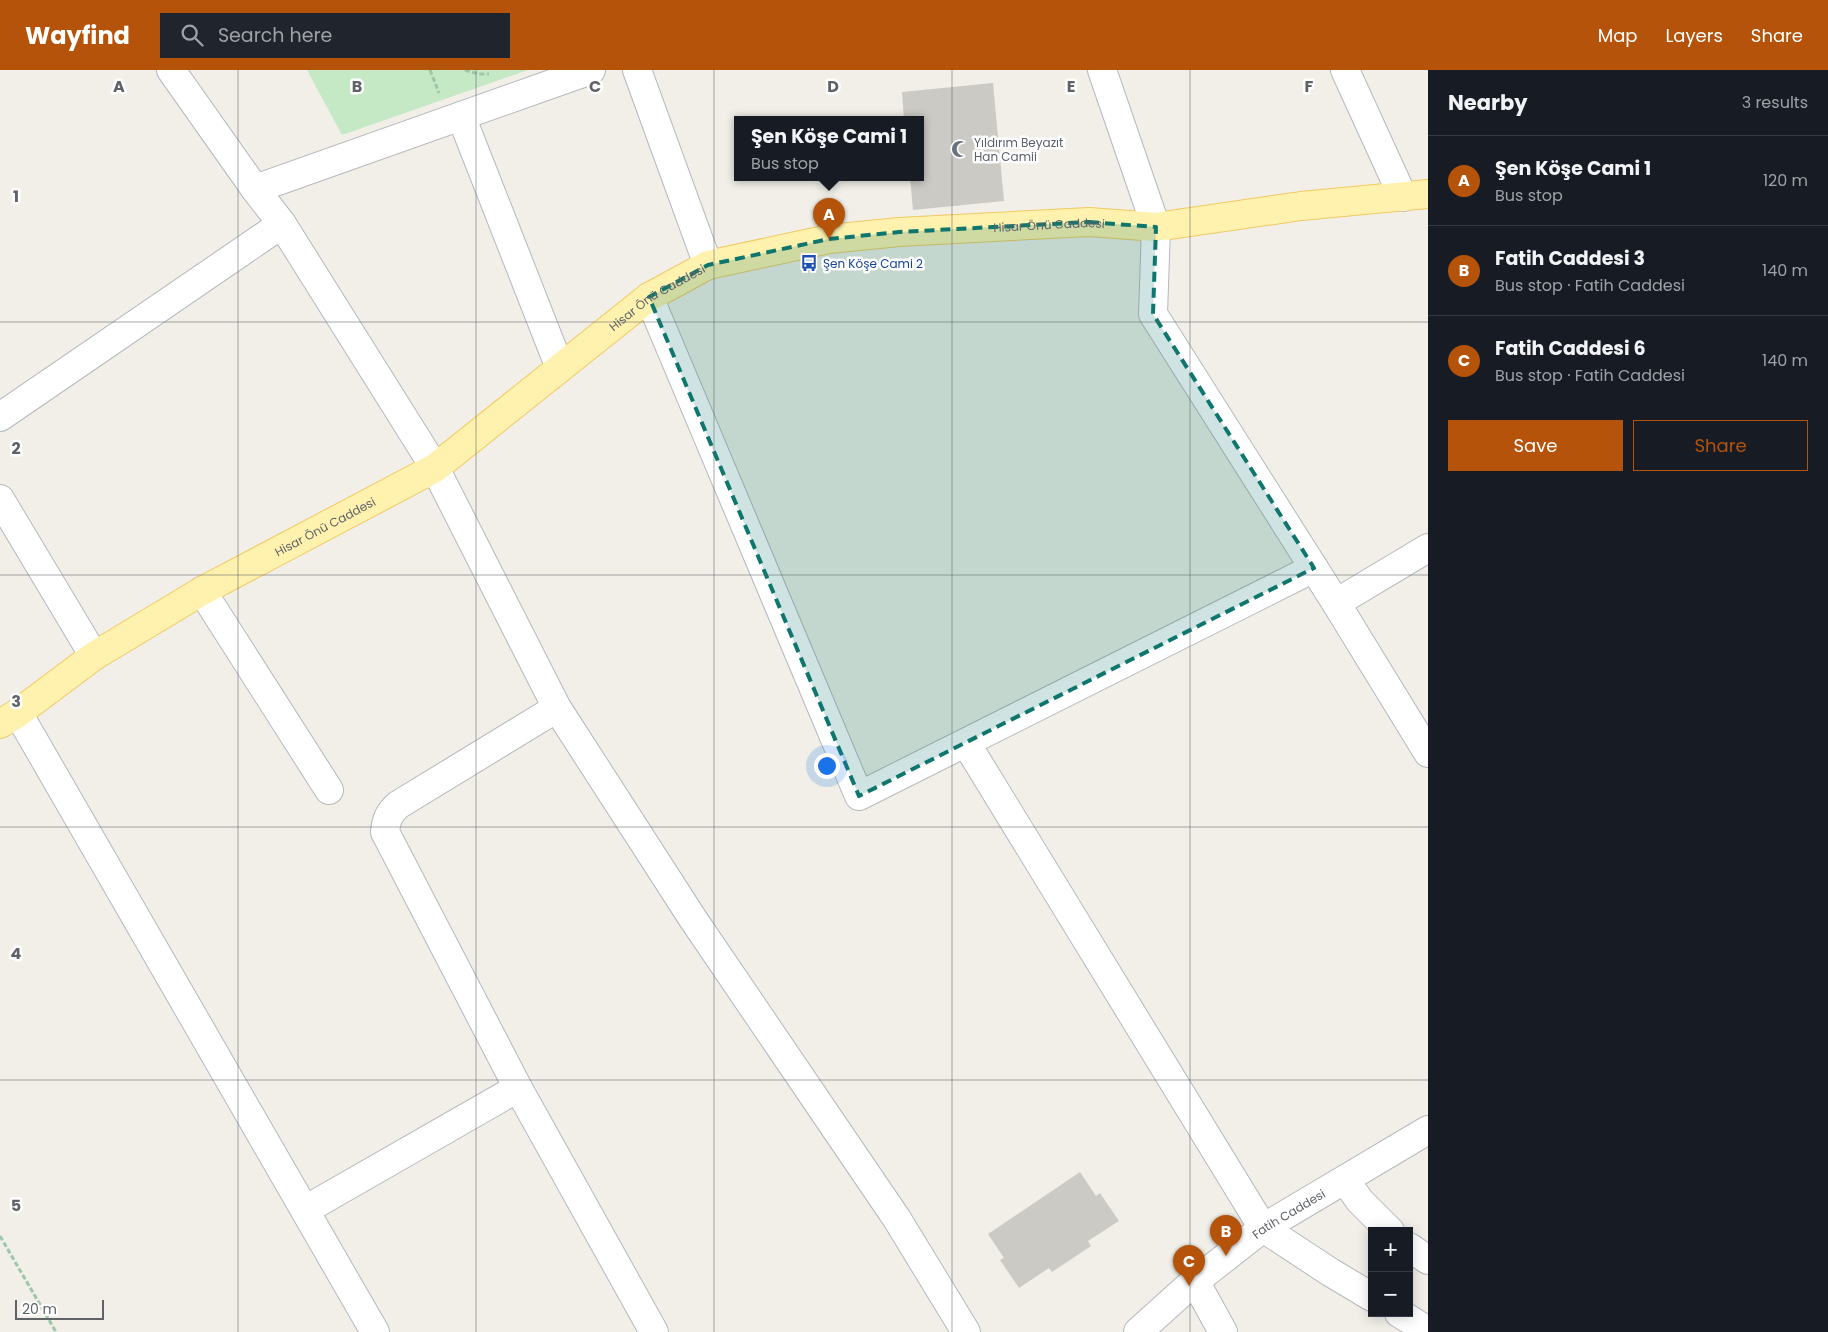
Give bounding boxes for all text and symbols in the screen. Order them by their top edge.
search box [160,13,510,58]
text: Wayfind [25,19,130,52]
icon: search [178,21,206,49]
text: Search here [218,22,332,49]
text: Map [1598,23,1638,48]
text: Layers [1666,23,1723,48]
text: Share [1751,23,1803,48]
text: A [113,75,125,98]
text: B [352,75,362,98]
text: C [589,75,601,98]
text: D [827,75,839,98]
text: E [1067,75,1075,98]
text: F [1305,75,1314,98]
text: Nearby [1448,88,1528,117]
text: 3 results [1742,91,1808,114]
popup [734,116,924,181]
text: Şen Köşe Cami 1 [751,123,907,150]
place label: Yıldırım Beyazıt Han Camii [974,134,1063,165]
mosque icon: Yıldırım Beyazıt Han Camii [950,139,970,159]
text: Bus stop [751,152,819,175]
text: Şen Köşe Cami 1 [1495,155,1651,182]
text: A [1458,169,1470,192]
text: 120 m [1763,169,1808,192]
text: Bus stop [1495,184,1563,207]
text: 1 [13,185,19,208]
pin: A [813,198,845,239]
street label: Hisar Önü Caddesi [993,213,1105,236]
text: Fatih Caddesi 3 [1495,245,1645,272]
bus stop icon: Şen Köşe Cami 2 [799,253,819,273]
place label: Şen Köşe Cami 2 [823,255,923,272]
text: B [1459,259,1469,282]
text: 140 m [1762,259,1808,282]
street label: Hisar Önü Caddesi [605,260,708,334]
text: Bus stop · Fatih Caddesi [1495,274,1685,297]
text: Fatih Caddesi 6 [1495,335,1646,362]
text: C [1458,349,1470,372]
text: 140 m [1762,349,1808,372]
text: Bus stop · Fatih Caddesi [1495,364,1685,387]
button: Save [1448,420,1623,471]
button: Share [1633,420,1808,471]
text: 2 [11,437,21,460]
street label: Hisar Önü Caddesi [271,493,378,560]
text: 3 [11,690,21,713]
your location [814,753,840,779]
text: 4 [11,942,22,965]
street label: Fatih Caddesi [1248,1185,1328,1242]
text: 5 [11,1194,21,1217]
pin: B [1210,1215,1242,1256]
map controls [1368,1227,1413,1317]
button: + [1368,1227,1413,1272]
pin: C [1173,1245,1205,1286]
button: − [1368,1272,1413,1317]
scale bar [15,1297,104,1320]
text: 20 m [22,1299,57,1319]

